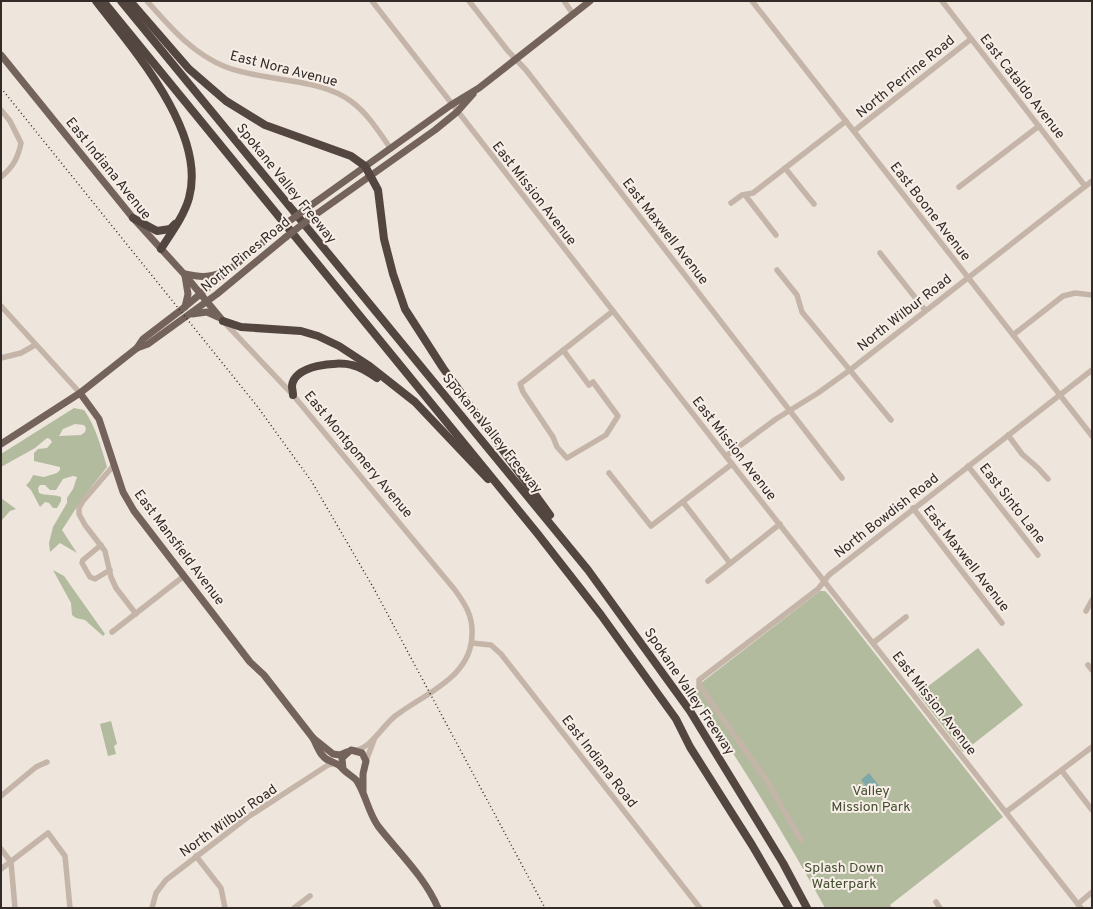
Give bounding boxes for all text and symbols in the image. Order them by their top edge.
street label: East Cataldo Avenue [976,31,1068,143]
street label: North Perrine Road [853,32,959,122]
street label: East Nora Avenue [228,48,339,91]
street label: East Indiana Avenue [61,114,154,223]
street label: Spokane Valley Freeway [232,120,340,248]
street label: East Mission Avenue [488,139,580,249]
street label: East Boone Avenue [886,159,974,265]
street label: East Maxwell Avenue [618,175,712,289]
street label: North Pines Road [198,214,294,296]
street label: North Wilbur Road [854,271,956,355]
street label: Spokane Valley Freeway [438,370,546,498]
street label: East Montgomery Avenue [300,388,416,522]
street label: East Mission Avenue [688,394,780,504]
street label: East Sinto Lane [975,460,1049,548]
street label: North Bowdish Road [831,470,943,562]
street label: East Mansfield Avenue [130,487,228,609]
street label: East Maxwell Avenue [919,502,1013,616]
street label: Spokane Valley Freeway [640,625,738,759]
street label: East Mission Avenue [888,649,980,759]
street label: East Indiana Road [557,712,640,812]
street label: North Wilbur Road [177,781,281,861]
park label: Valley Mission Park [831,783,911,816]
park label: Splash Down Waterpark [804,860,884,893]

